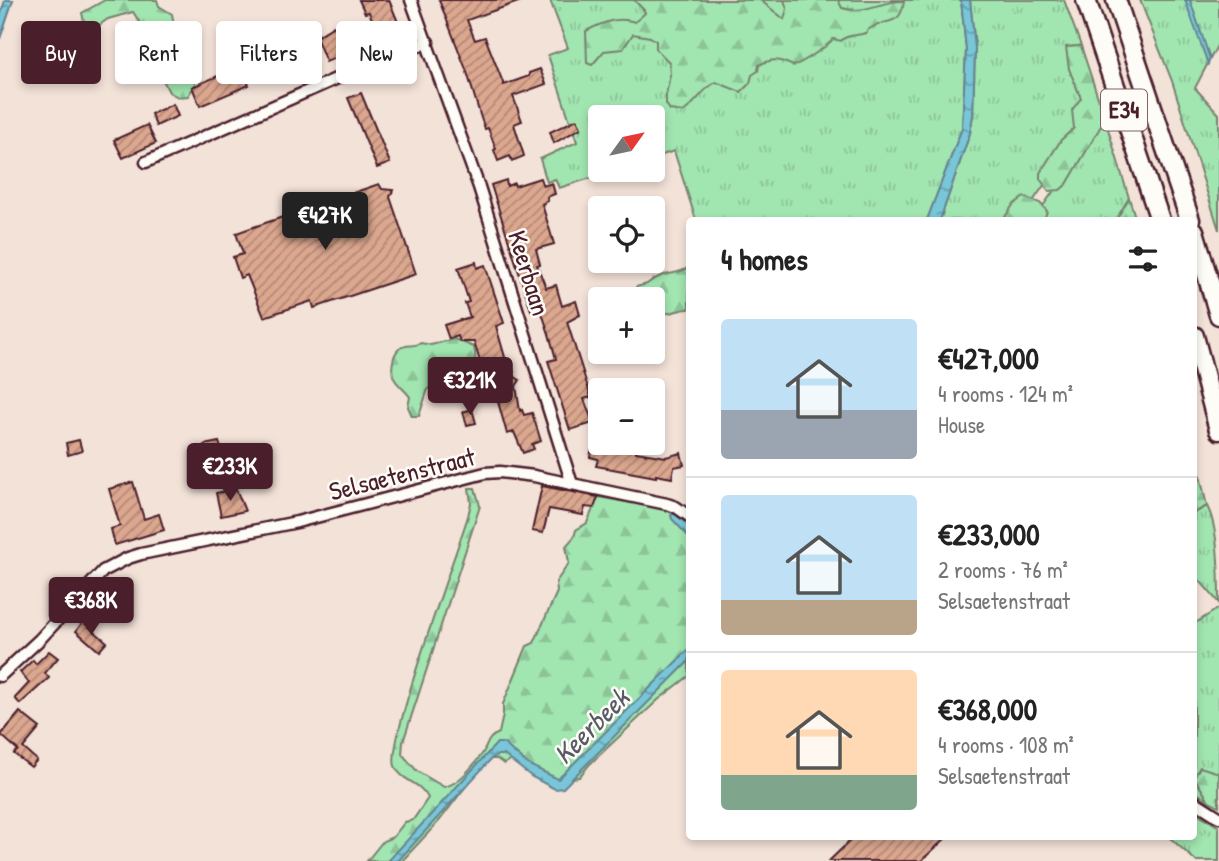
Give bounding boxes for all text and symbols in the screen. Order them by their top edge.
chip: Buy [21,21,101,84]
chip: Rent [115,21,202,84]
chip: Filters [216,21,322,84]
chip: New [336,21,417,84]
road number: E34 [1101,90,1147,130]
north arrow [588,105,665,182]
map controls [588,105,665,455]
pin: €427K [276,192,374,252]
button: locate [588,196,665,273]
text: €427K [298,199,352,230]
street label: Keerbaan [500,226,559,320]
text: 4 homes [721,239,808,279]
icon: filters [1124,240,1162,278]
button: + [588,287,665,364]
text: €427,000 [938,338,1039,378]
icon: home [777,347,861,431]
pin: €321K [421,358,519,417]
text: €321K [444,364,496,395]
button: − [588,378,665,455]
text: 4 rooms · 124 m² [938,378,1073,409]
text: House [938,409,985,440]
street label: Selsaetenstraat [325,438,479,509]
pin: €233K [181,444,279,503]
text: €233K [203,450,257,481]
text: €233,000 [938,514,1040,554]
icon: home [777,523,861,607]
text: 2 rooms · 76 m² [938,554,1068,585]
pin: €368K [42,578,140,637]
text: €368K [65,584,117,615]
text: Selsaetenstraat [938,585,1070,616]
water label: Keerbeek [545,678,639,772]
text: €368,000 [938,689,1037,729]
icon: home [777,698,861,782]
text: 4 rooms · 108 m² [938,729,1074,760]
text: Selsaetenstraat [938,760,1070,791]

